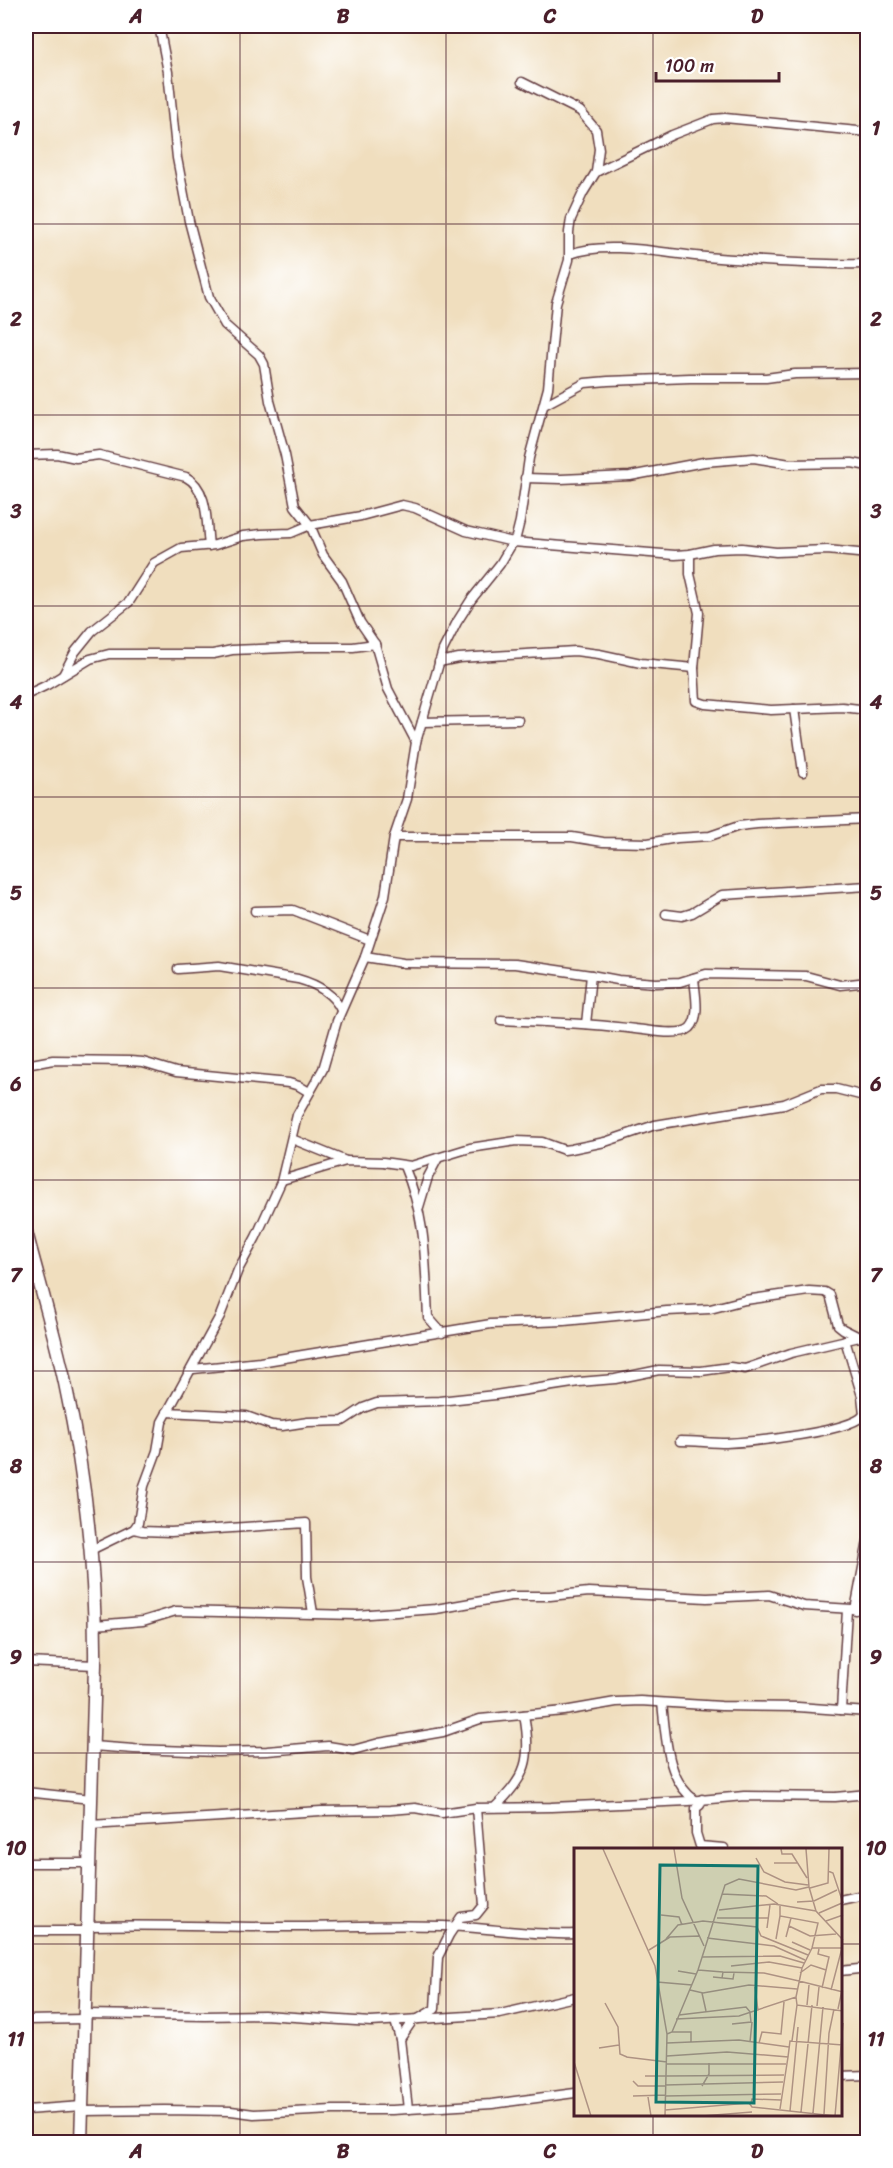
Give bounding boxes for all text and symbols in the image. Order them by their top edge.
text: A [128,0,143,34]
text: B [337,0,350,34]
text: C [543,0,557,34]
text: D [751,0,764,34]
scale bar [656,45,779,83]
text: 100 m [665,50,714,82]
text: 1 [12,111,21,146]
text: 1 [872,111,881,146]
text: 2 [9,302,22,337]
text: 2 [869,302,882,337]
text: 3 [10,494,22,529]
text: 3 [870,494,882,529]
text: 4 [9,685,23,720]
text: 4 [869,685,883,720]
text: 5 [10,876,22,911]
text: 5 [870,876,882,911]
text: 6 [9,1067,22,1102]
text: 6 [869,1067,882,1102]
text: 7 [10,1258,23,1293]
text: 7 [870,1258,883,1293]
text: 8 [9,1449,23,1484]
text: 8 [869,1449,883,1484]
text: 9 [10,1640,22,1675]
text: 9 [870,1640,882,1675]
text: 10 [5,1831,27,1866]
text: 10 [865,1831,887,1866]
inset map [574,1848,842,2117]
text: 11 [7,2022,25,2057]
text: 11 [867,2022,885,2057]
text: A [128,2134,143,2168]
text: B [337,2134,350,2168]
text: C [543,2134,557,2168]
text: D [751,2134,764,2168]

